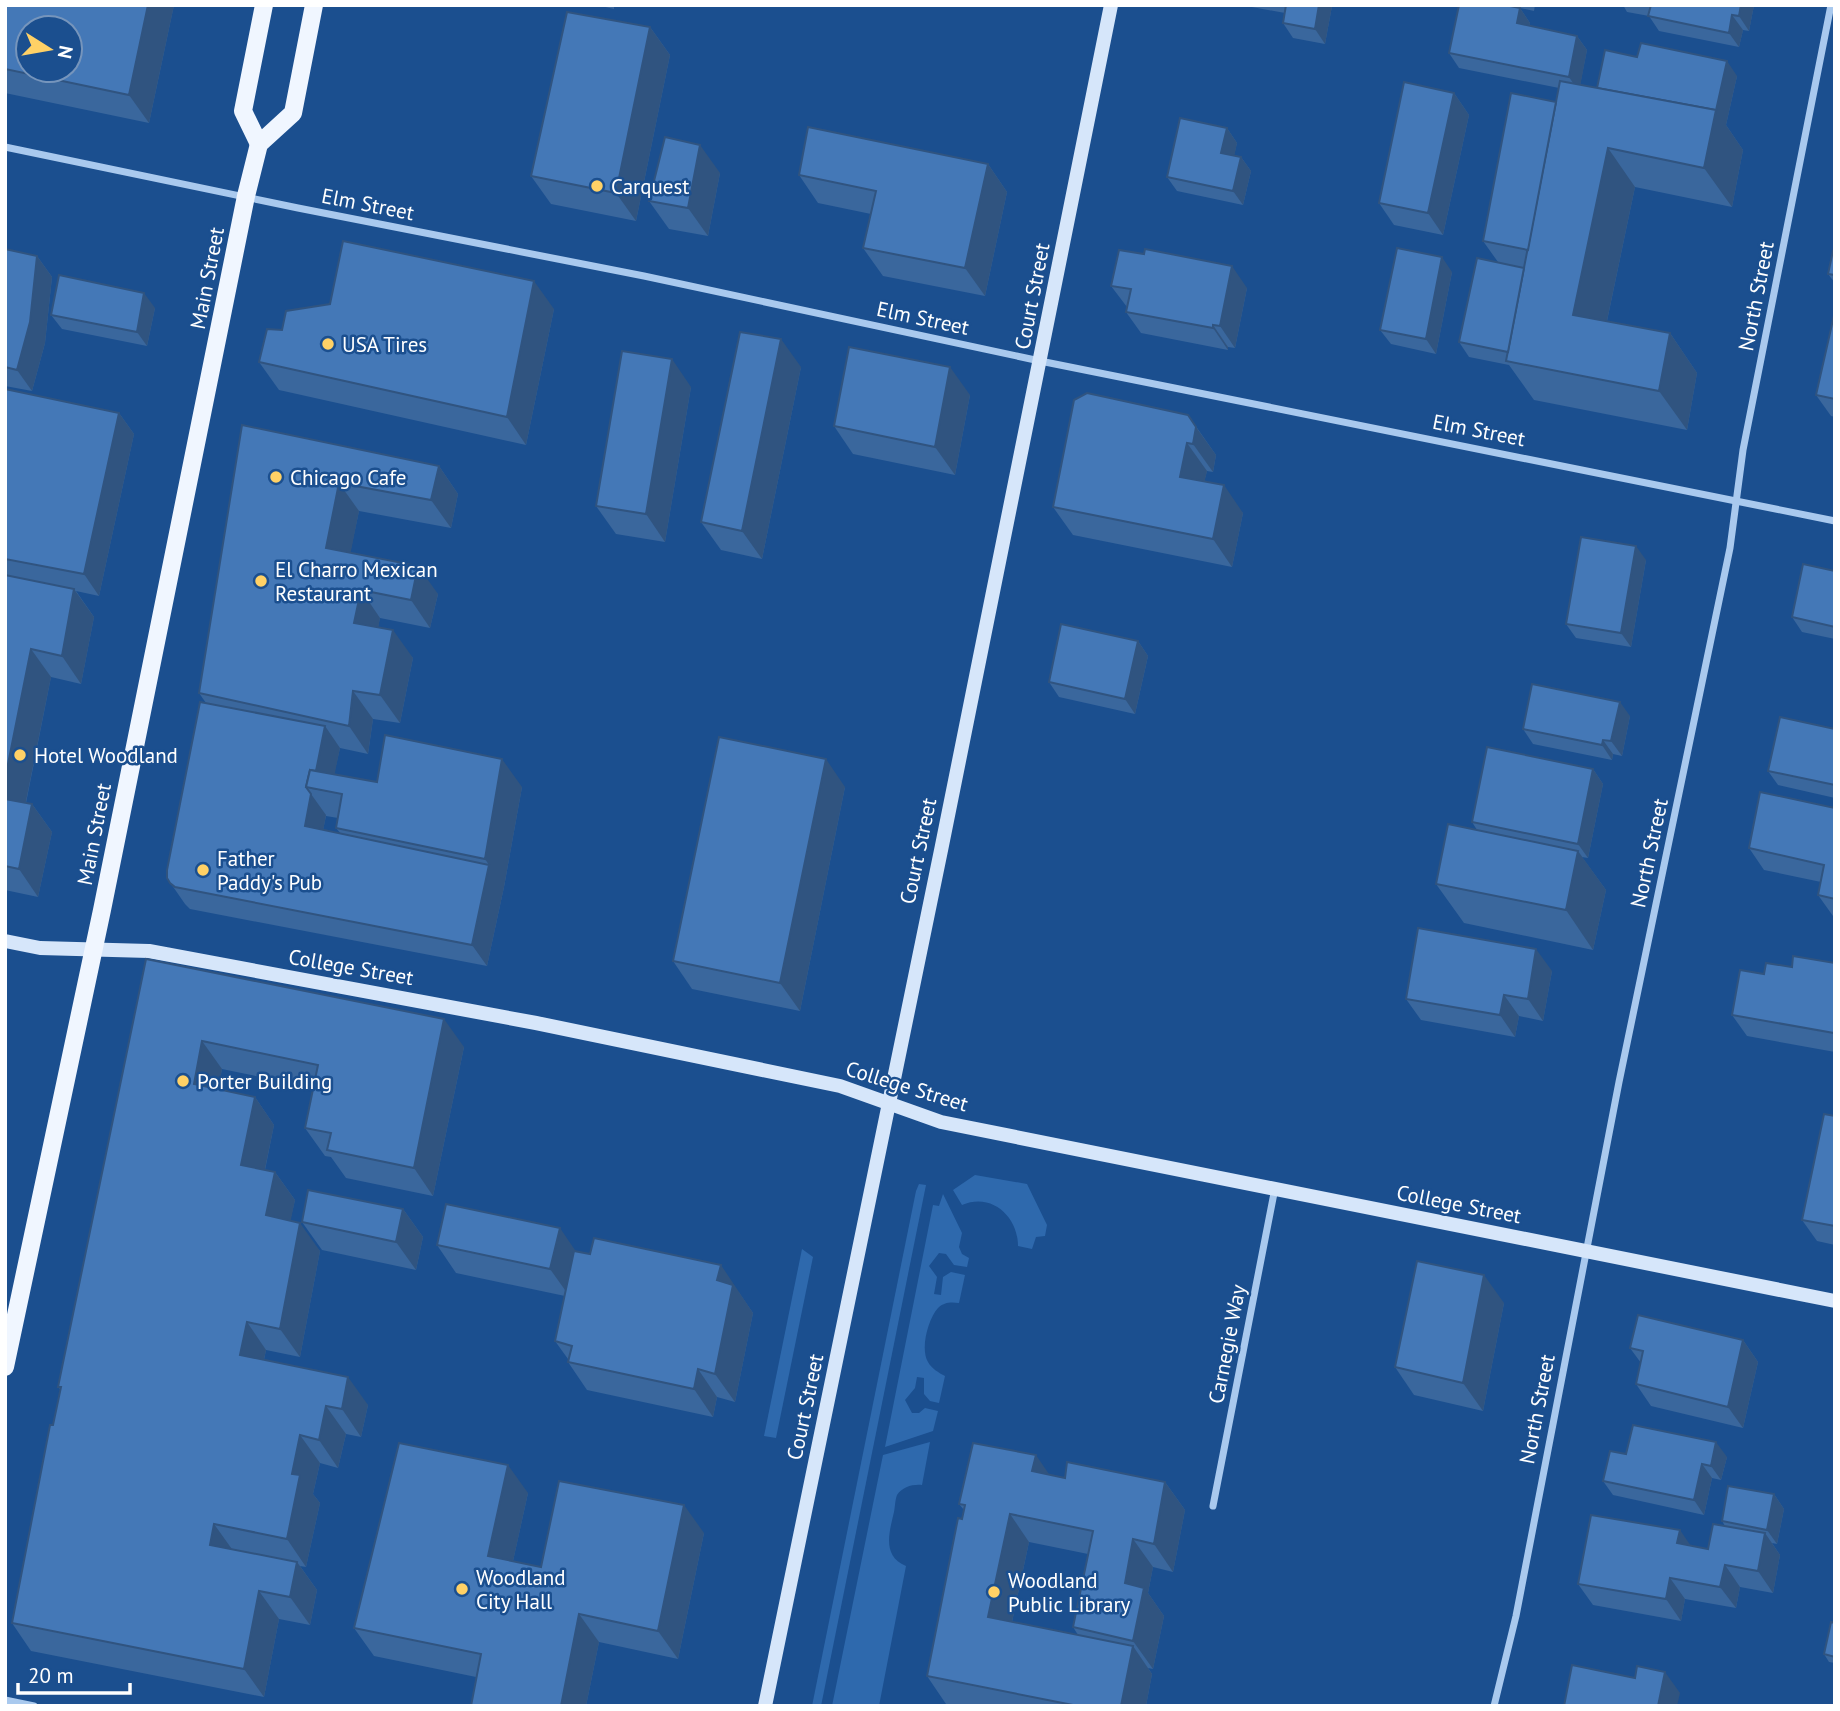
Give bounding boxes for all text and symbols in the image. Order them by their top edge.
north arrow [14,14,84,84]
text: N [53,44,79,61]
place label: Carquest [611,173,689,200]
marker: Carquest [589,178,605,194]
street label: Elm Street [319,182,417,226]
street label: Main Street [184,225,230,331]
street label: North Street [1732,239,1780,353]
street label: Court Street [1008,240,1056,352]
street label: Elm Street [874,295,972,341]
place label: USA Tires [342,331,427,358]
marker: USA Tires [320,336,336,352]
street label: Elm Street [1430,408,1528,452]
place label: Chicago Cafe [290,464,406,491]
marker: Chicago Cafe [268,469,284,485]
place label: El Charro Mexican Restaurant [275,556,438,607]
marker: El Charro Mexican Restaurant [253,573,269,589]
place label: Hotel Woodland [34,742,178,769]
marker: Hotel Woodland [12,747,28,763]
street label: Main Street [71,781,117,887]
street label: Court Street [894,795,942,907]
street label: North Street [1624,796,1674,910]
place label: Father Paddy's Pub [217,845,322,896]
marker: Father Paddy's Pub [195,862,211,878]
street label: College Street [286,943,416,991]
street label: College Street [843,1055,971,1117]
place label: Porter Building [197,1068,332,1095]
marker: Porter Building [175,1073,191,1089]
street label: College Street [1394,1179,1524,1229]
street label: Carnegie Way [1202,1282,1252,1406]
street label: Court Street [781,1351,829,1463]
street label: North Street [1513,1352,1561,1466]
place label: Woodland City Hall [476,1564,566,1615]
place label: Woodland Public Library [1008,1567,1131,1618]
marker: Woodland City Hall [454,1581,470,1597]
marker: Woodland Public Library [986,1584,1002,1600]
scale bar [18,1652,130,1696]
text: 20 m [28,1662,74,1689]

